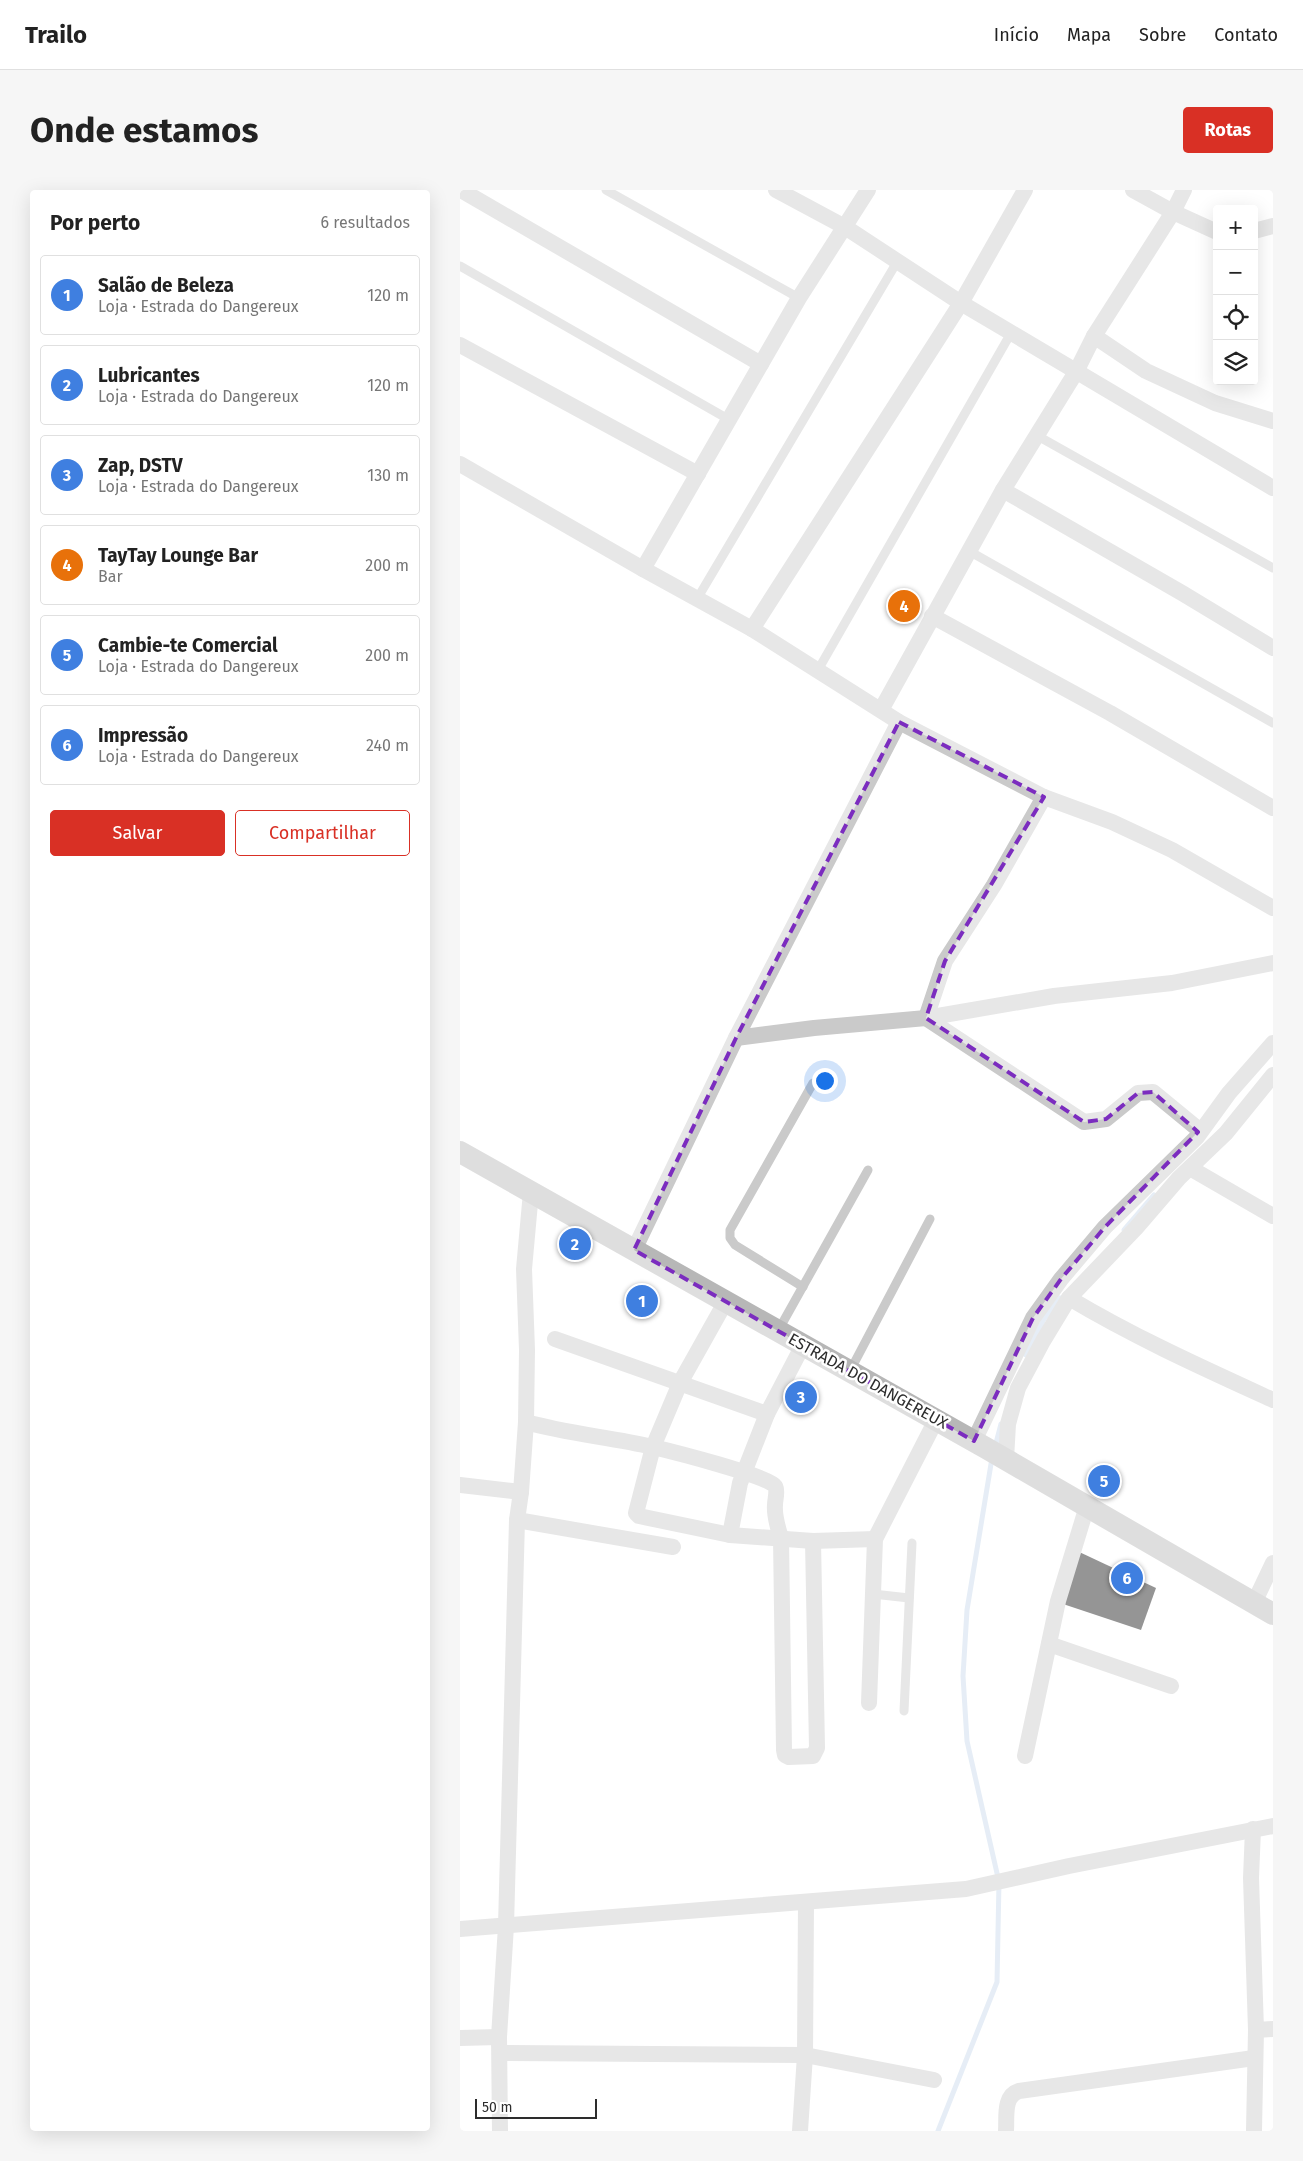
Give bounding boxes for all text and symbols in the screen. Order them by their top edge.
text: Trailo [25,21,87,49]
text: Início [994,24,1039,46]
text: Mapa [1067,24,1111,46]
text: Sobre [1139,24,1186,46]
text: Contato [1214,24,1278,46]
button: Rotas [1183,107,1273,153]
text: Onde estamos [30,109,258,151]
map controls [1213,205,1258,385]
button: + [1213,205,1258,250]
text: Por perto [50,210,140,236]
text: 6 resultados [321,213,410,232]
button: − [1213,250,1258,295]
text: Salão de Beleza [98,274,234,297]
text: 1 [63,286,71,305]
text: 120 m [367,286,409,305]
button: locate [1213,295,1258,340]
text: Loja · Estrada do Dangereux [98,297,299,316]
button: layers [1213,340,1258,385]
text: Lubricantes [98,364,200,387]
text: 2 [63,376,71,395]
text: 120 m [367,376,409,395]
text: Loja · Estrada do Dangereux [98,387,299,406]
text: Zap, DSTV [98,454,183,477]
text: 3 [63,466,71,485]
text: 130 m [367,466,409,485]
text: Loja · Estrada do Dangereux [98,477,299,496]
text: TayTay Lounge Bar [98,544,258,567]
text: 4 [62,556,72,575]
text: 200 m [365,556,409,575]
text: Bar [98,567,123,586]
pin: 4 [888,587,920,625]
text: Cambie-te Comercial [98,634,278,657]
text: 5 [63,646,71,665]
text: 200 m [365,646,409,665]
text: Loja · Estrada do Dangereux [98,657,299,676]
text: Impressão [98,724,188,747]
text: 6 [62,736,72,755]
text: 240 m [366,736,409,755]
text: Loja · Estrada do Dangereux [98,747,299,766]
button: Salvar [50,810,225,856]
button: Compartilhar [235,810,410,856]
your location [812,1068,838,1094]
pin: 2 [559,1225,591,1263]
pin: 1 [626,1282,658,1320]
street label: ESTRADA DO DANGEREUX [785,1329,951,1433]
pin: 3 [785,1378,817,1416]
pin: 5 [1088,1462,1120,1500]
pin: 6 [1111,1559,1143,1597]
scale bar [475,2096,598,2119]
text: 50 m [482,2099,513,2116]

